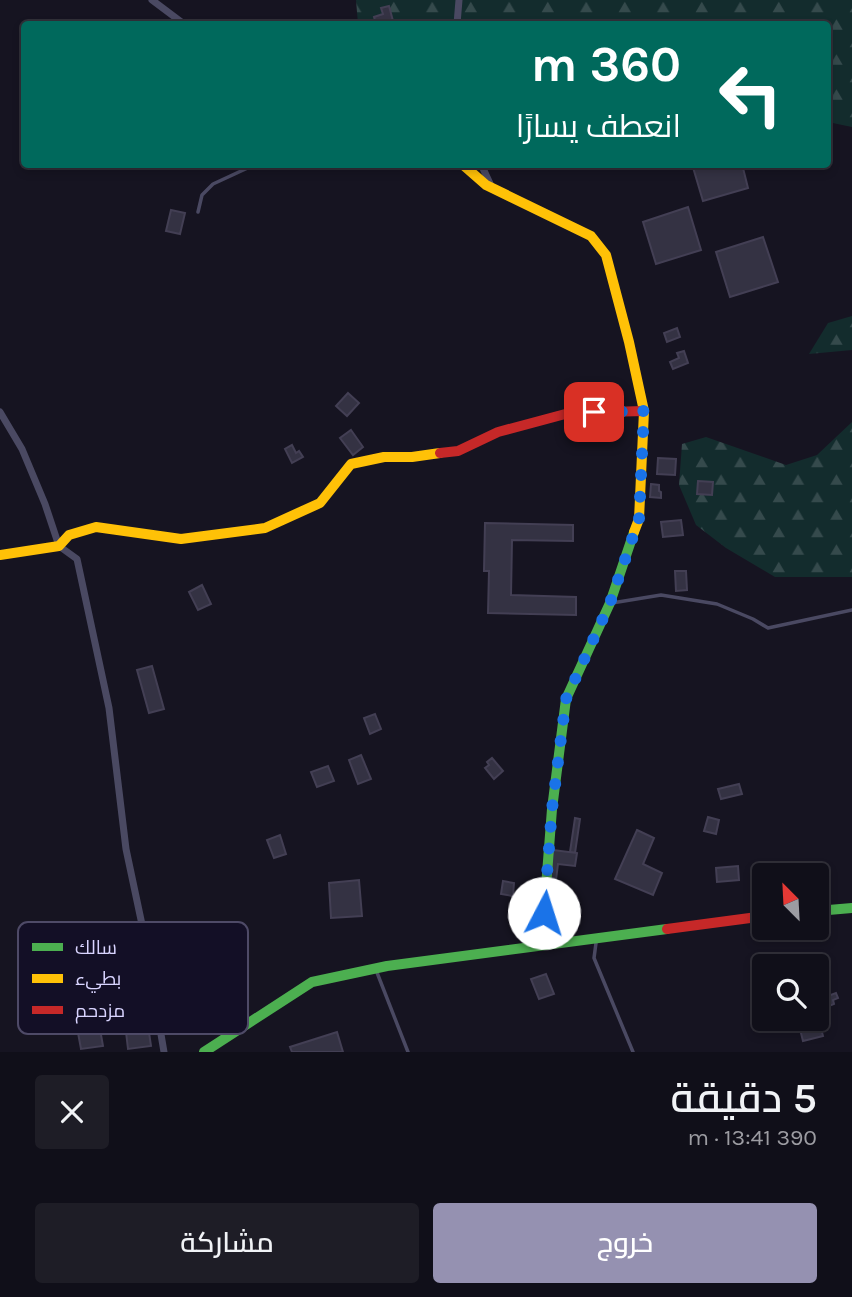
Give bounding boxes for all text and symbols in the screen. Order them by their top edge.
text: 360 m [531,36,681,93]
icon: left [705,49,796,140]
text: انعطف يسارًا [516,108,681,145]
pin [564,382,624,442]
icon: arrive [575,393,613,431]
north arrow [752,863,830,940]
map controls [752,863,829,1031]
position arrow [507,876,581,950]
legend [18,922,248,1034]
text: سالك [75,937,117,959]
button: search [752,954,829,1031]
text: بطيء [75,968,121,993]
text: مزدحم [75,1000,125,1024]
text: 5 دقيقة [670,1073,817,1123]
button: close [35,1075,109,1149]
text: 390 m · 13:41 [687,1124,817,1151]
button: مشاركة [35,1203,419,1283]
button: خروج [433,1203,817,1283]

